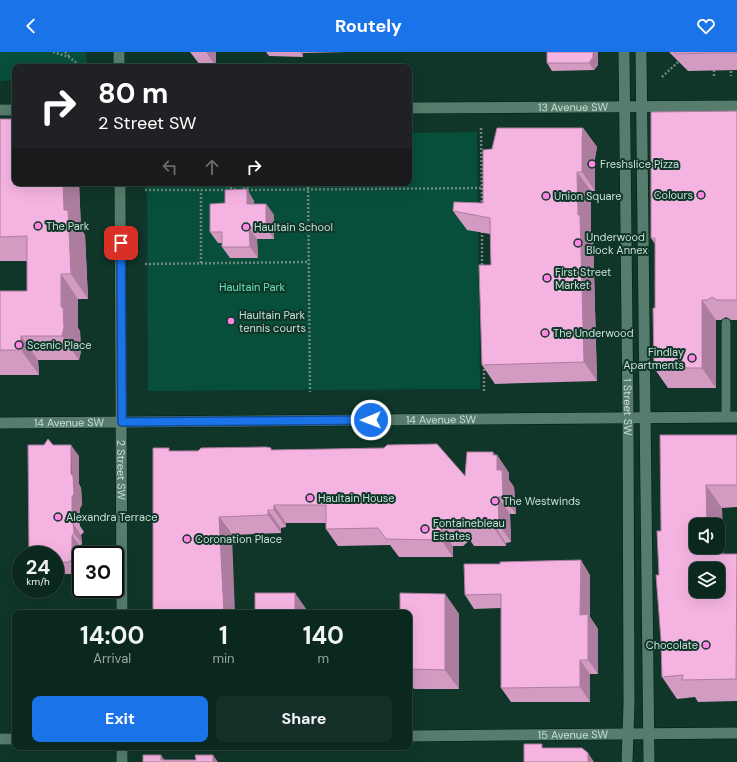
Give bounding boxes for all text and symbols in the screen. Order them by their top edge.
text: Routely [335,14,402,38]
icon: back [20,15,42,37]
icon: heart [695,15,717,37]
text: 80 m [98,75,168,112]
icon: right [32,80,84,132]
street label: 13 Avenue SW [538,100,608,114]
text: 2 Street SW [98,111,197,135]
icon: left [159,156,181,178]
icon: ahead [201,156,223,178]
icon: right [243,156,265,178]
place label: Freshslice Pizza [600,157,679,171]
marker: Freshslice Pizza [587,159,597,169]
place label: Colours [654,188,693,202]
place label: Union Square [554,189,622,203]
marker: Colours [696,190,706,200]
marker: Union Square [541,191,551,201]
place label: The Park [46,219,90,233]
place label: Haultain School [254,220,333,234]
marker: The Park [33,221,43,231]
marker: Haultain School [241,222,251,232]
pin [104,226,138,260]
place label: Underwood Block Annex [586,230,648,257]
icon: arrive [110,232,132,254]
marker: Underwood Block Annex [573,238,583,248]
place label: First Street Market [555,265,611,292]
marker: First Street Market [542,273,552,283]
park label: Haultain Park [219,280,286,294]
place label: Haultain Park tennis courts [239,308,306,335]
marker: Haultain Park tennis courts [226,316,236,326]
place label: The Underwood [553,326,634,340]
marker: The Underwood [540,328,550,338]
place label: Scenic Place [27,338,91,352]
marker: Scenic Place [14,340,24,350]
place label: Findlay Apartments [623,345,684,372]
marker: Findlay Apartments [687,353,697,363]
street label: 1 Street SW [621,378,635,436]
position arrow [350,399,392,441]
street label: 14 Avenue SW [406,412,477,427]
street label: 14 Avenue SW [34,415,105,430]
street label: 2 Street SW [114,440,128,501]
place label: Haultain House [318,491,395,505]
marker: Haultain House [305,493,315,503]
place label: The Westwinds [503,494,580,508]
marker: The Westwinds [490,496,500,506]
place label: Alexandra Terrace [66,510,157,524]
marker: Alexandra Terrace [53,512,63,522]
place label: Fontainebleau Estates [433,516,505,543]
map controls [689,518,725,598]
button: sound [689,518,725,554]
marker: Fontainebleau Estates [420,524,430,534]
place label: Coronation Place [195,532,282,546]
marker: Coronation Place [182,534,192,544]
speed limit sign: 30 [72,546,124,598]
text: 24 [26,554,50,580]
button: layers [689,562,725,598]
text: km/h [26,575,50,588]
text: 14:00 [80,620,144,651]
text: 1 [219,620,228,651]
text: 140 [303,620,344,651]
place label: Chocolate [646,638,698,652]
marker: Chocolate [701,640,711,650]
text: Arrival [93,650,131,667]
text: min [212,650,235,667]
text: m [317,650,329,667]
button: Exit [32,696,208,742]
button: Share [216,696,392,742]
street label: 15 Avenue SW [538,727,609,742]

